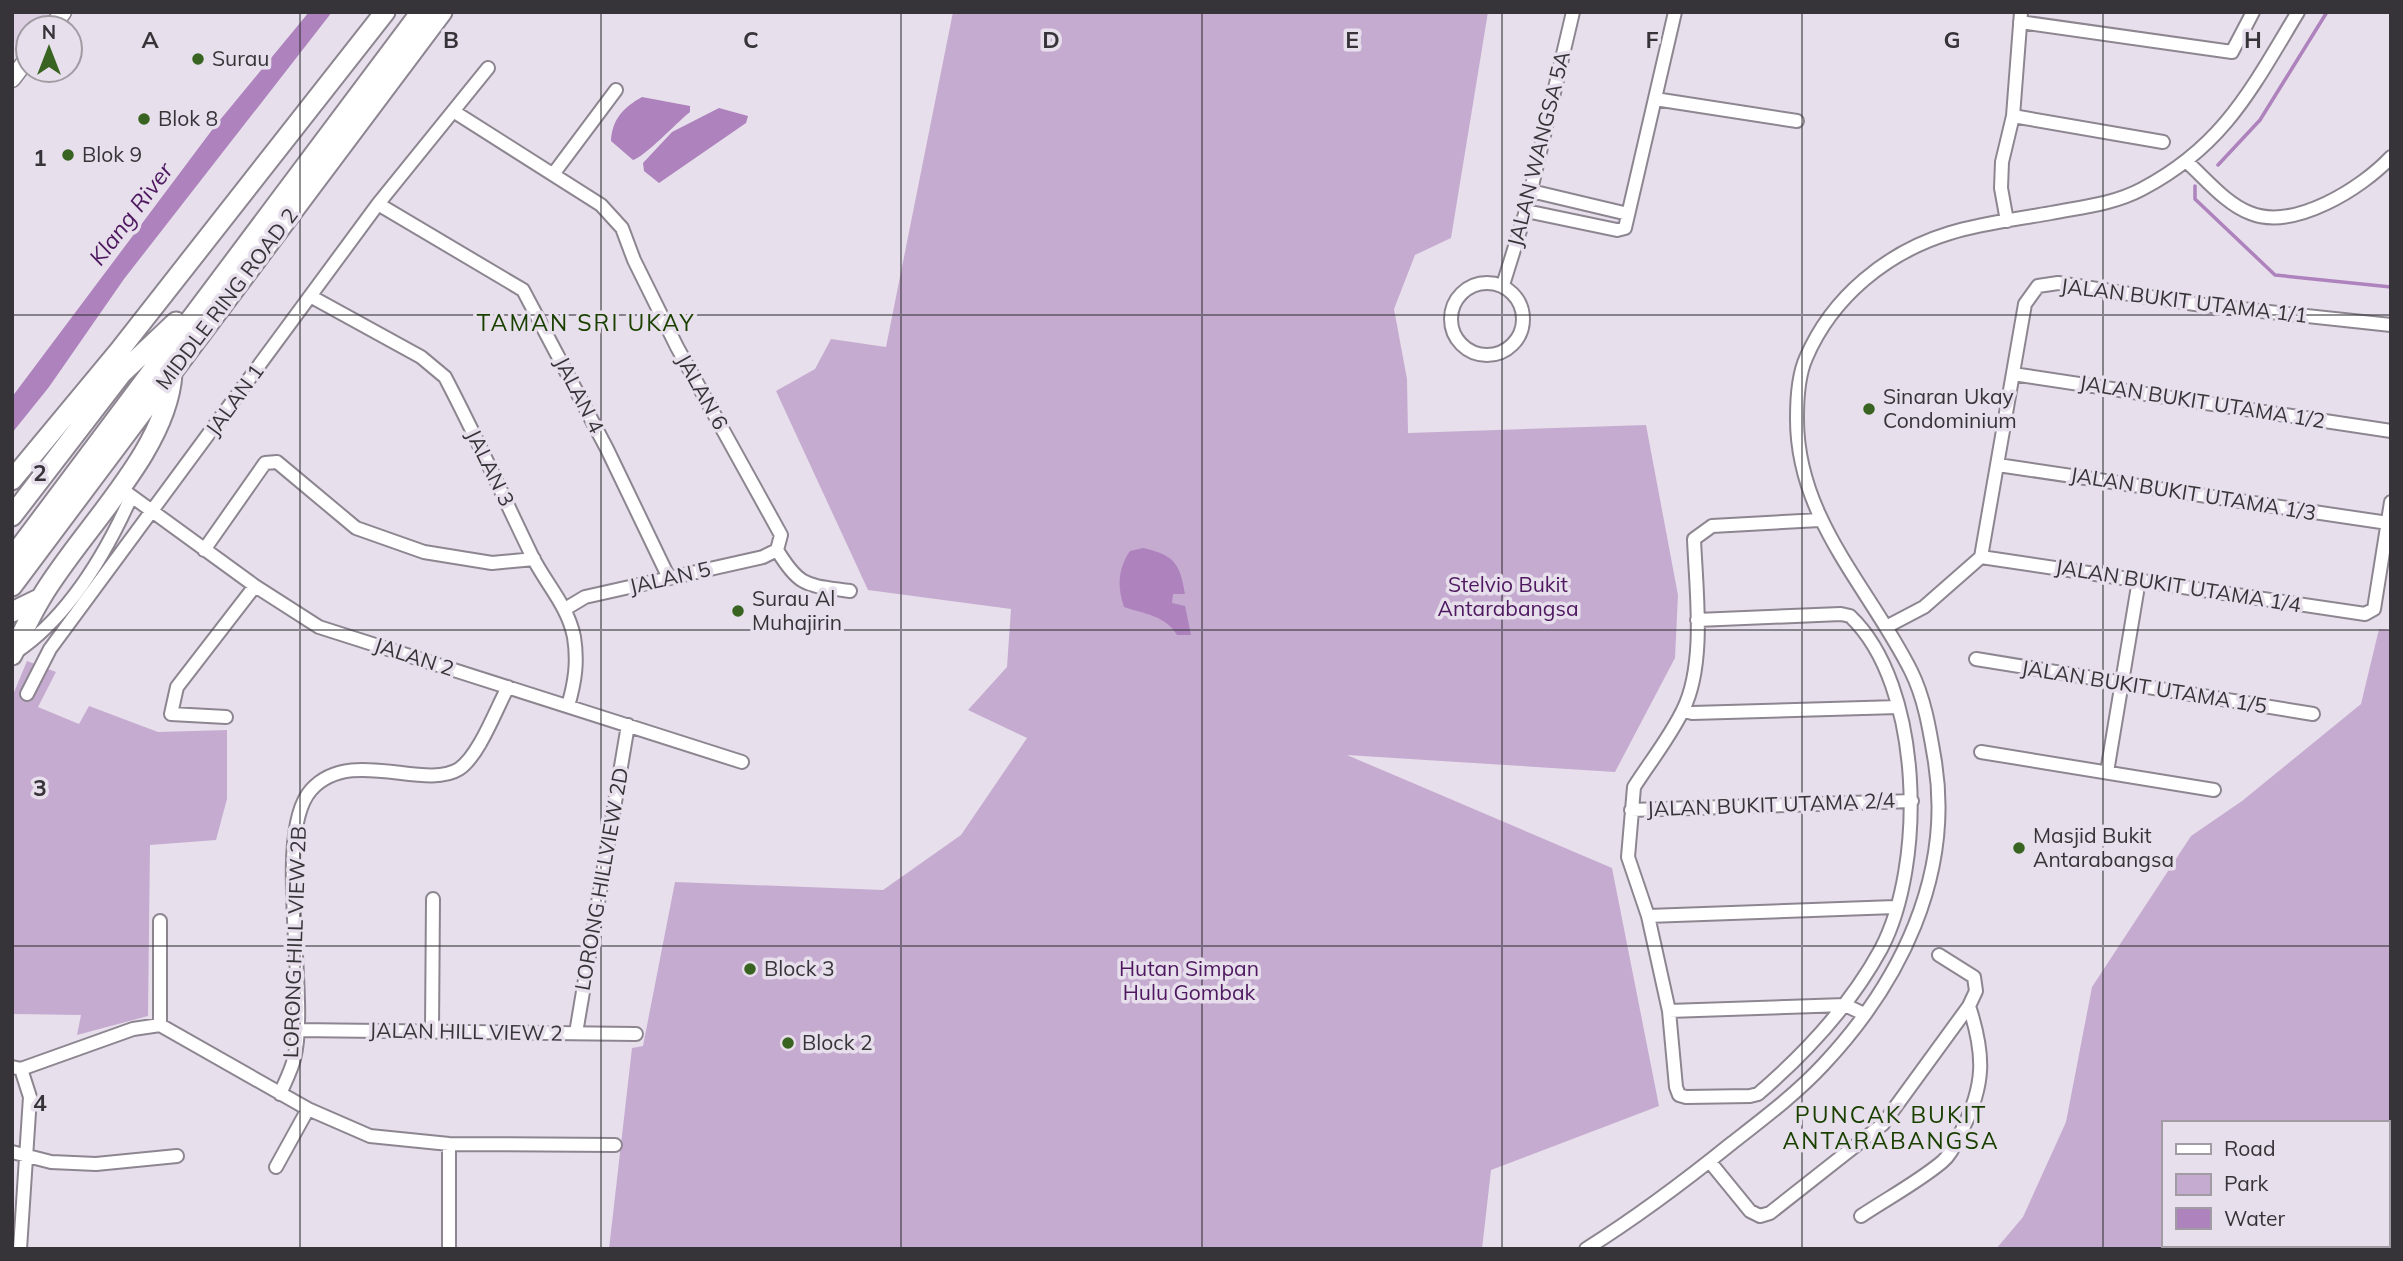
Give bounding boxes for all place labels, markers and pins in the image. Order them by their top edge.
place label: Surau [212,45,269,71]
marker: Surau [190,51,206,67]
place label: Blok 8 [158,105,218,131]
marker: Blok 8 [136,111,152,127]
place label: Blok 9 [82,141,142,167]
marker: Blok 9 [60,147,76,163]
place label: Sinaran Ukay Condominium [1883,383,2017,433]
marker: Sinaran Ukay Condominium [1861,401,1877,417]
place label: Surau Al Muhajirin [752,585,842,635]
marker: Surau Al Muhajirin [730,603,746,619]
place label: Masjid Bukit Antarabangsa [2033,822,2174,872]
marker: Masjid Bukit Antarabangsa [2011,840,2027,856]
place label: Block 3 [764,955,835,981]
marker: Block 3 [742,961,758,977]
place label: Block 2 [802,1029,873,1055]
marker: Block 2 [780,1035,796,1051]

